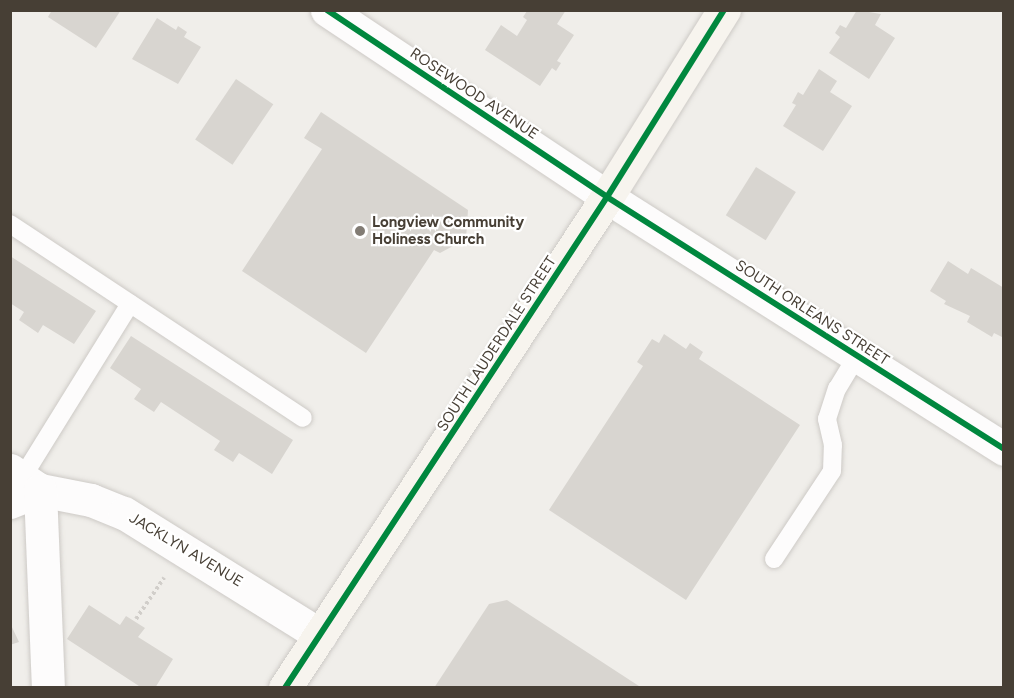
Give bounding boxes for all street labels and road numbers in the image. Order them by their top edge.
street label: ROSEWOOD AVENUE [406,44,542,144]
street label: SOUTH LAUDERDALE STREET [433,253,561,435]
street label: SOUTH ORLEANS STREET [732,256,892,370]
street label: JACKLYN AVENUE [126,509,246,591]

